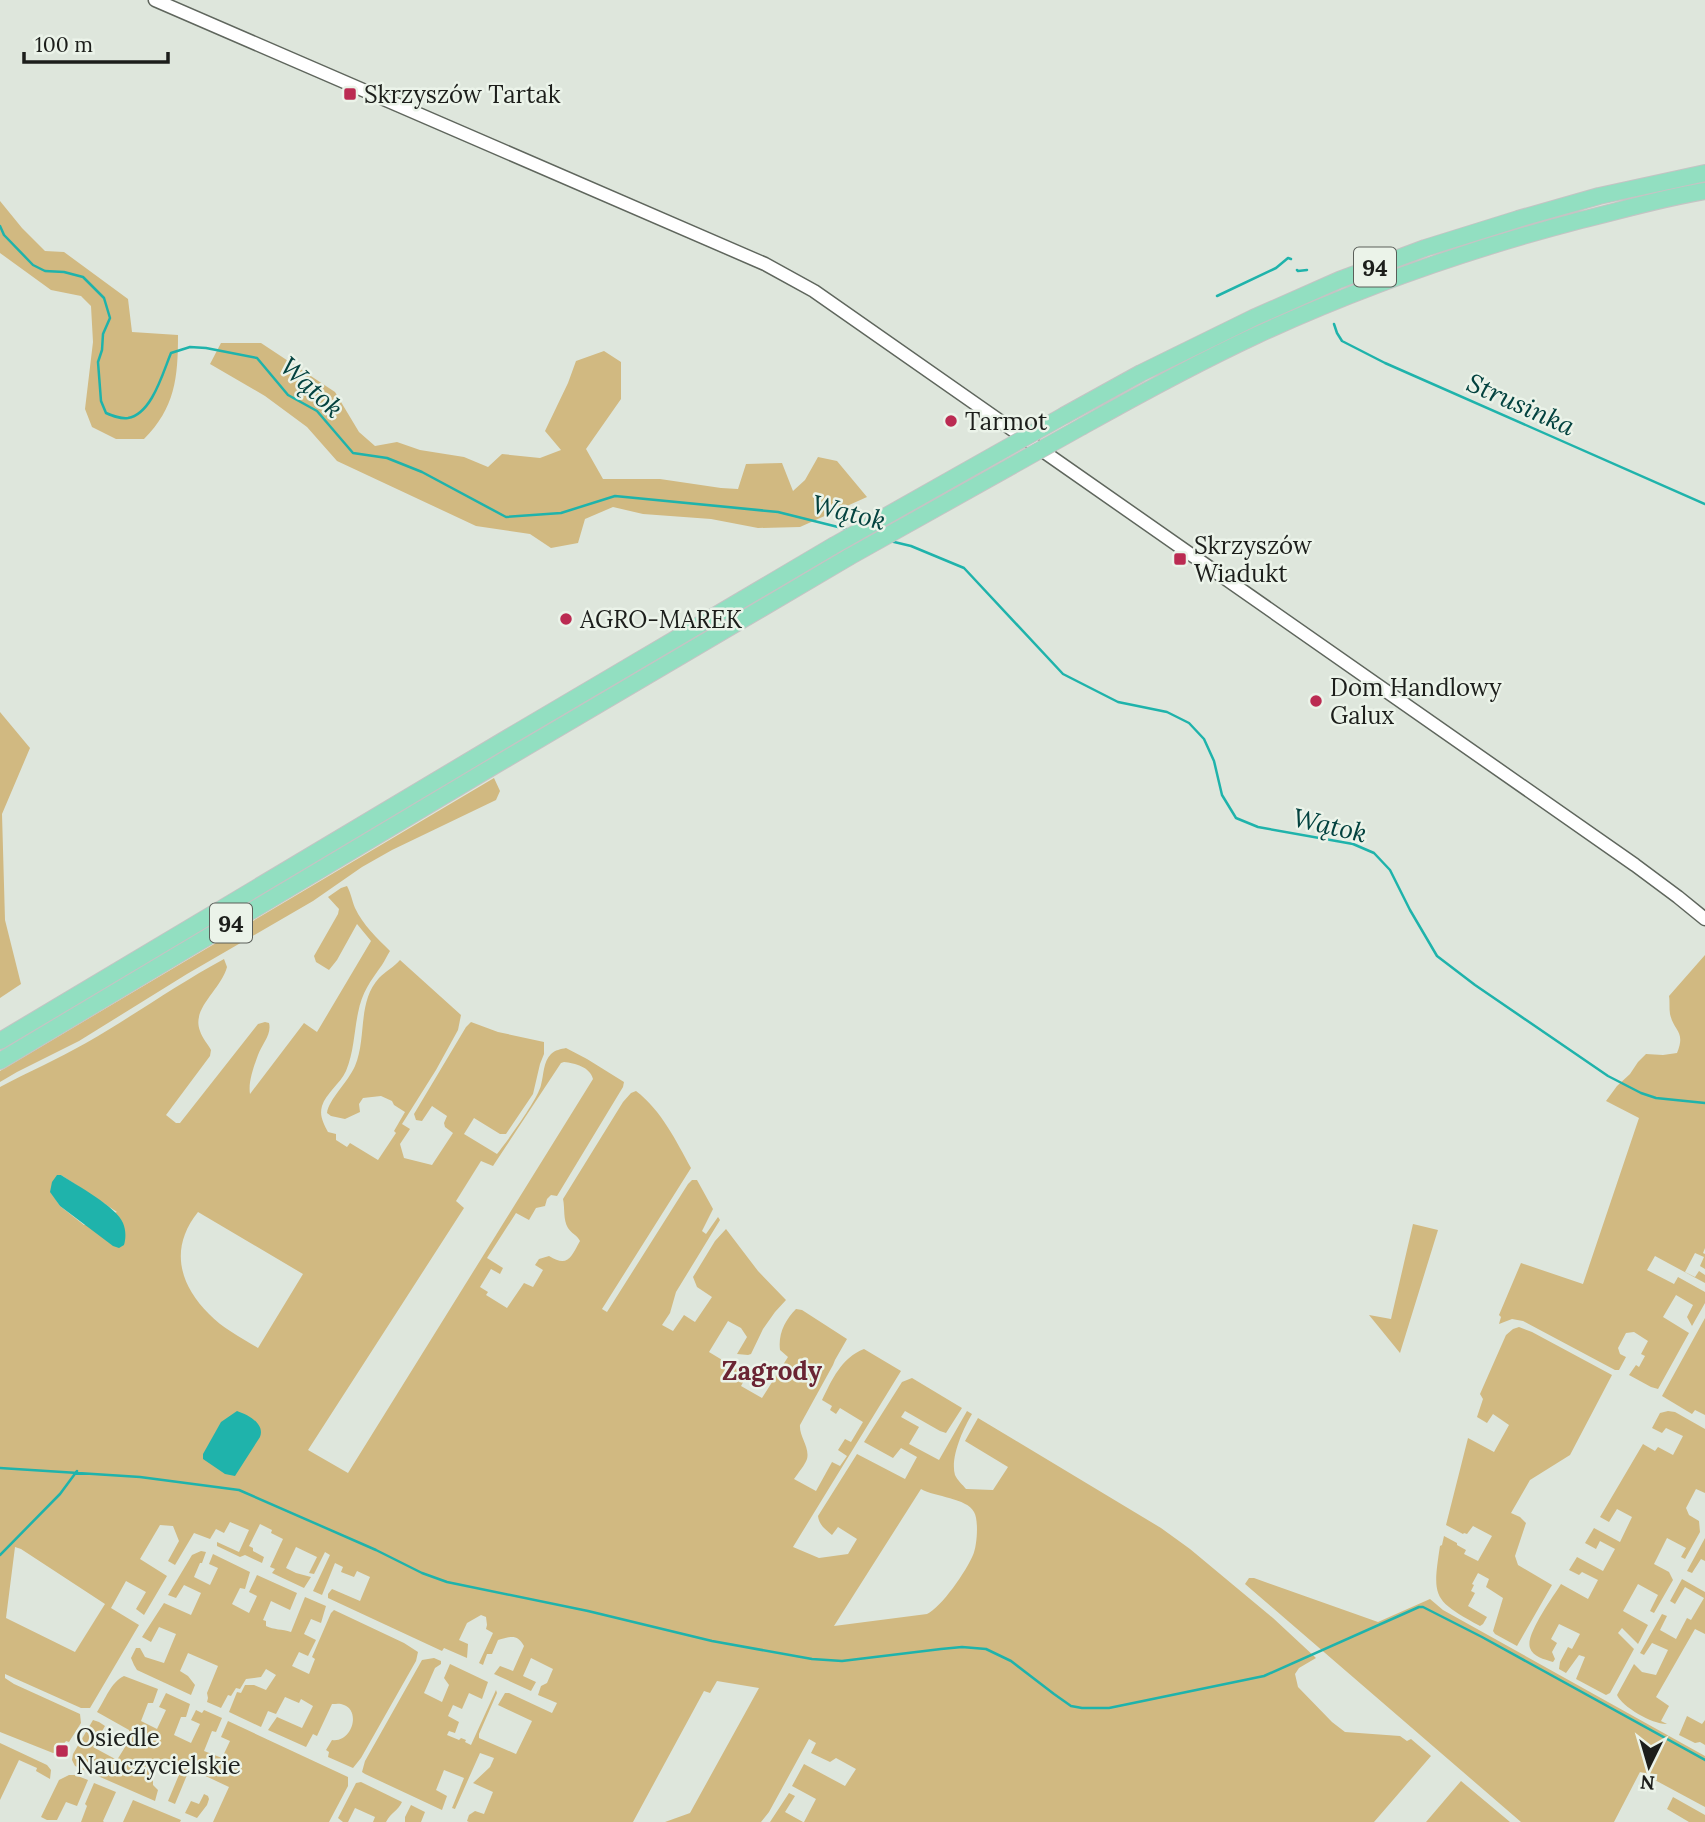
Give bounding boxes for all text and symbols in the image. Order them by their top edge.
scale bar [24,21,168,65]
text: 100 m [35,31,93,58]
place label: Skrzyszów Tartak [364,79,561,110]
marker: Skrzyszów Tartak [342,86,358,102]
road number: 94 [1354,248,1396,286]
water label: Wątok [273,349,351,425]
water label: Strusinka [1462,366,1581,443]
place label: Tarmot [965,406,1048,437]
marker: Tarmot [943,413,959,429]
water label: Wątok [809,487,889,537]
place label: Skrzyszów Wiadukt [1194,530,1313,589]
marker: Skrzyszów Wiadukt [1172,551,1188,567]
place label: AGRO-MAREK [579,604,743,635]
marker: AGRO-MAREK [558,611,574,627]
place label: Dom Handlowy Galux [1330,672,1502,731]
marker: Dom Handlowy Galux [1308,693,1324,709]
water label: Wątok [1290,800,1370,850]
road number: 94 [210,904,252,942]
district label: Zagrody [722,1354,823,1387]
place label: Osiedle Nauczycielskie [76,1722,241,1781]
north arrow [1614,1731,1684,1801]
marker: Osiedle Nauczycielskie [54,1743,70,1759]
text: N [1639,1770,1656,1796]

